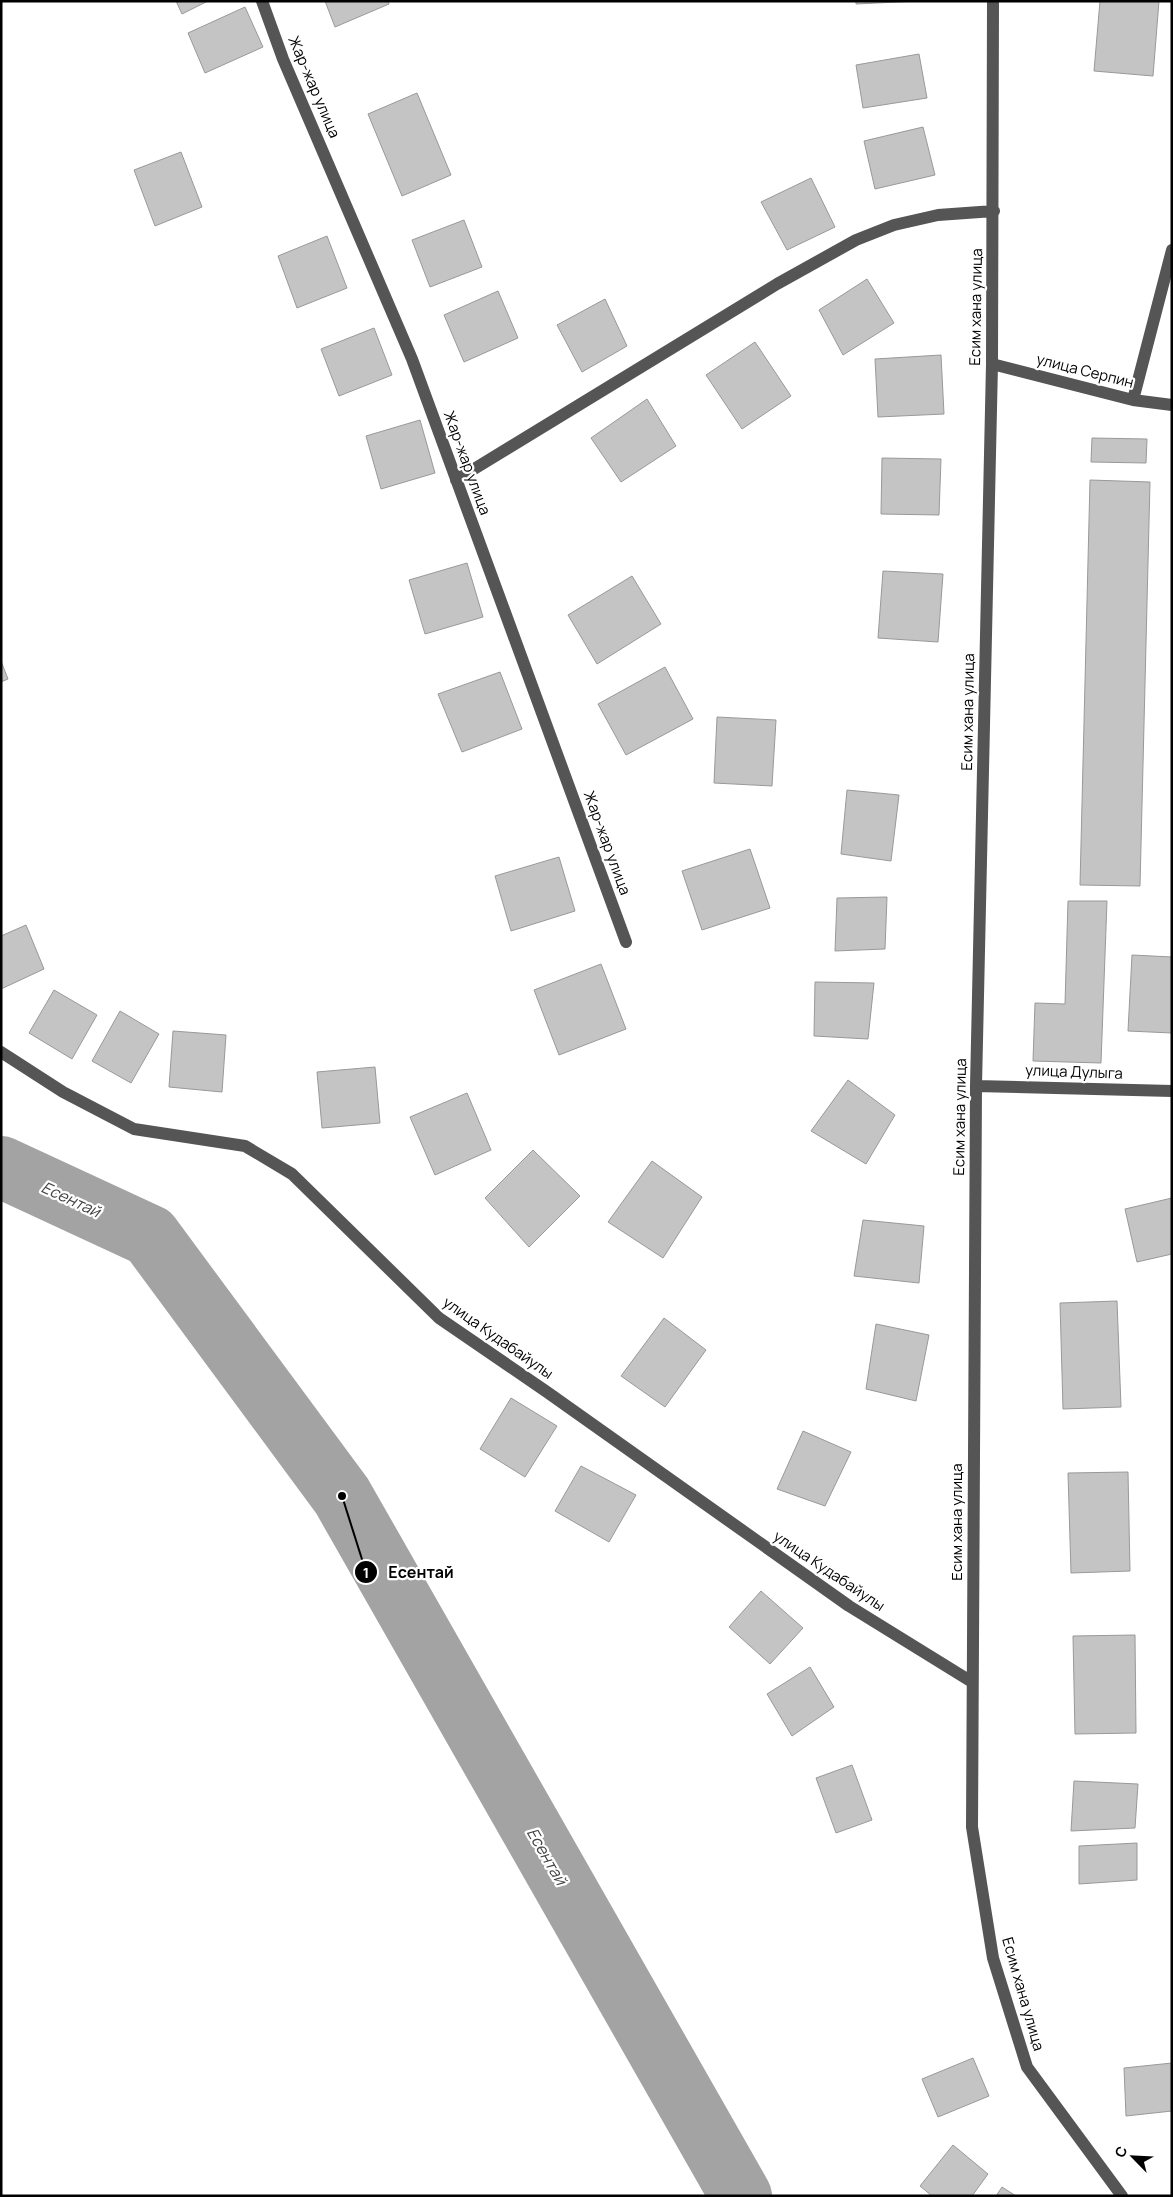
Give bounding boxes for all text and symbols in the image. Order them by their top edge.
street label: Жар-жар улица [283,32,345,141]
street label: Есим хана улица [964,248,987,366]
street label: улица Серпин [1034,348,1136,393]
street label: Жар-жар улица [439,408,496,518]
street label: Есим хана улица [956,653,979,771]
street label: Жар-жар улица [579,788,636,898]
street label: Есим хана улица [948,1058,971,1176]
street label: улица Дулыга [1025,1059,1123,1084]
water label: Есентай [38,1176,106,1223]
street label: улица Кудабайулы [439,1292,558,1384]
street label: Есим хана улица [946,1463,967,1581]
street label: улица Кудабайулы [769,1525,889,1616]
callout: Есентай [353,1557,464,1588]
text: Есентай [388,1561,454,1583]
text: 1 [363,1562,369,1583]
water label: Есентай [522,1823,573,1890]
street label: Есим хана улица [997,1935,1050,2053]
north arrow [1108,2132,1158,2182]
text: С [1110,2143,1131,2160]

